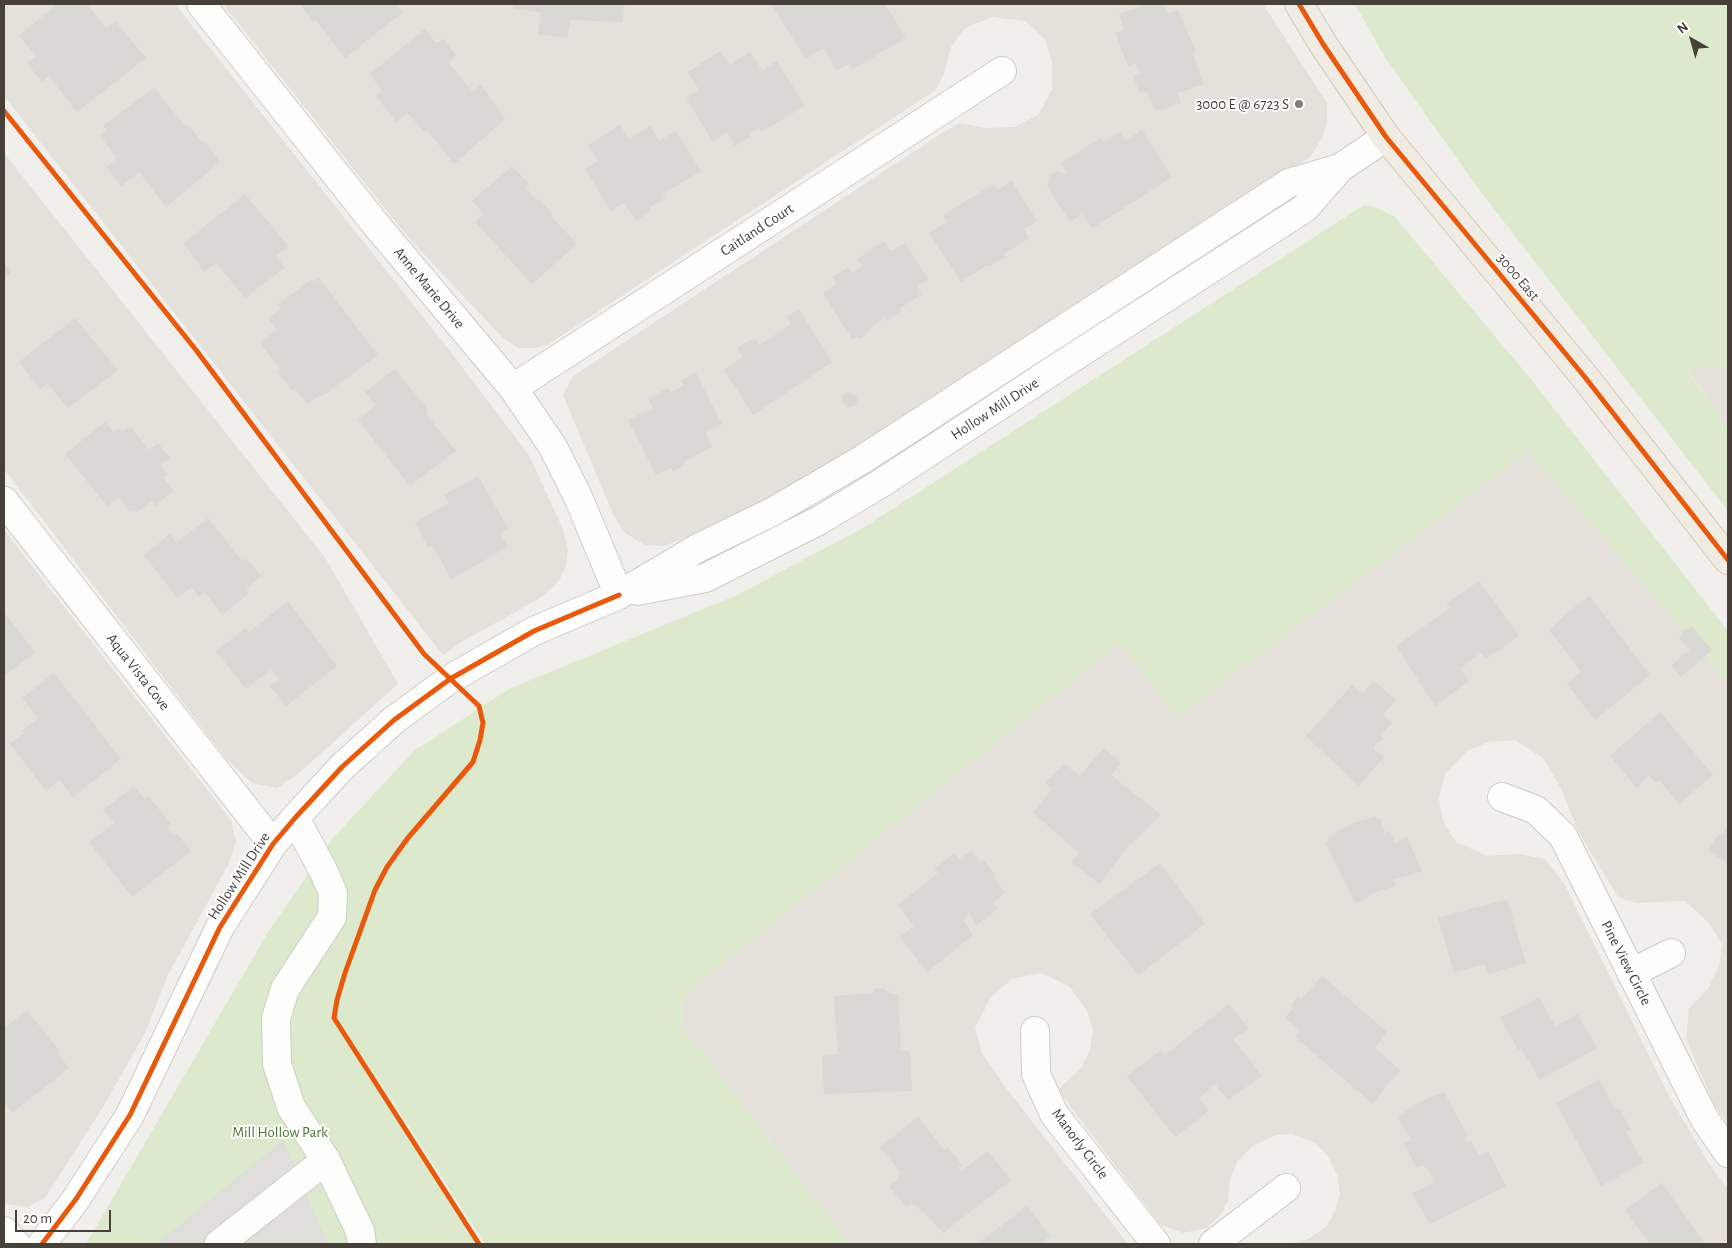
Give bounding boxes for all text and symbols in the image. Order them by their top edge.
north arrow [1667,15,1717,65]
text: N [1675,20,1691,37]
place label: 3000 E @ 6723 S [1196,95,1289,113]
marker: 3000 E @ 6723 S [1293,98,1305,110]
street label: Caitland Court [717,200,797,260]
street label: Anne Marie Drive [390,244,468,332]
street label: 3000 East [1493,250,1543,304]
street label: Hollow Mill Drive [948,374,1042,444]
street label: Aqua Vista Cove [102,630,174,714]
street label: Hollow Mill Drive [204,829,274,923]
street label: Pine View Circle [1597,918,1655,1008]
street label: Manorly Circle [1048,1105,1112,1183]
park label: Mill Hollow Park [232,1123,328,1141]
scale bar [18,1200,114,1232]
text: 20 m [23,1211,52,1226]

